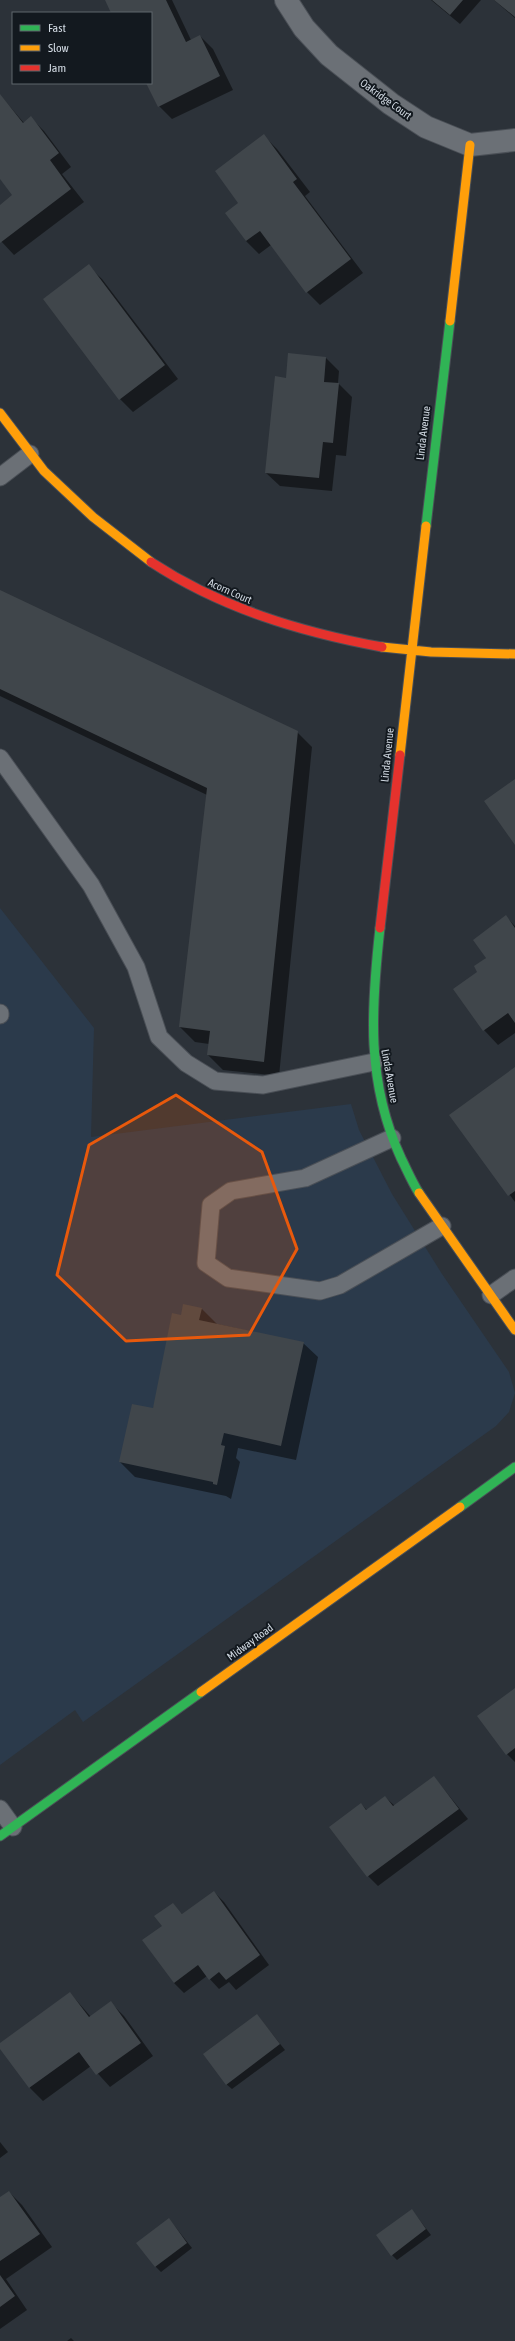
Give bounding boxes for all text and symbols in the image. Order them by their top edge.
legend [12,12,152,84]
text: Fast [48,21,66,35]
text: Slow [48,41,69,55]
text: Jam [48,61,66,75]
street label: Oakridge Court [358,76,414,122]
street label: Linda Avenue [414,405,432,461]
street label: Acorn Court [206,576,254,606]
street label: Linda Avenue [378,727,396,783]
street label: Linda Avenue [379,1048,401,1104]
street label: Midway Road [225,1621,275,1663]

